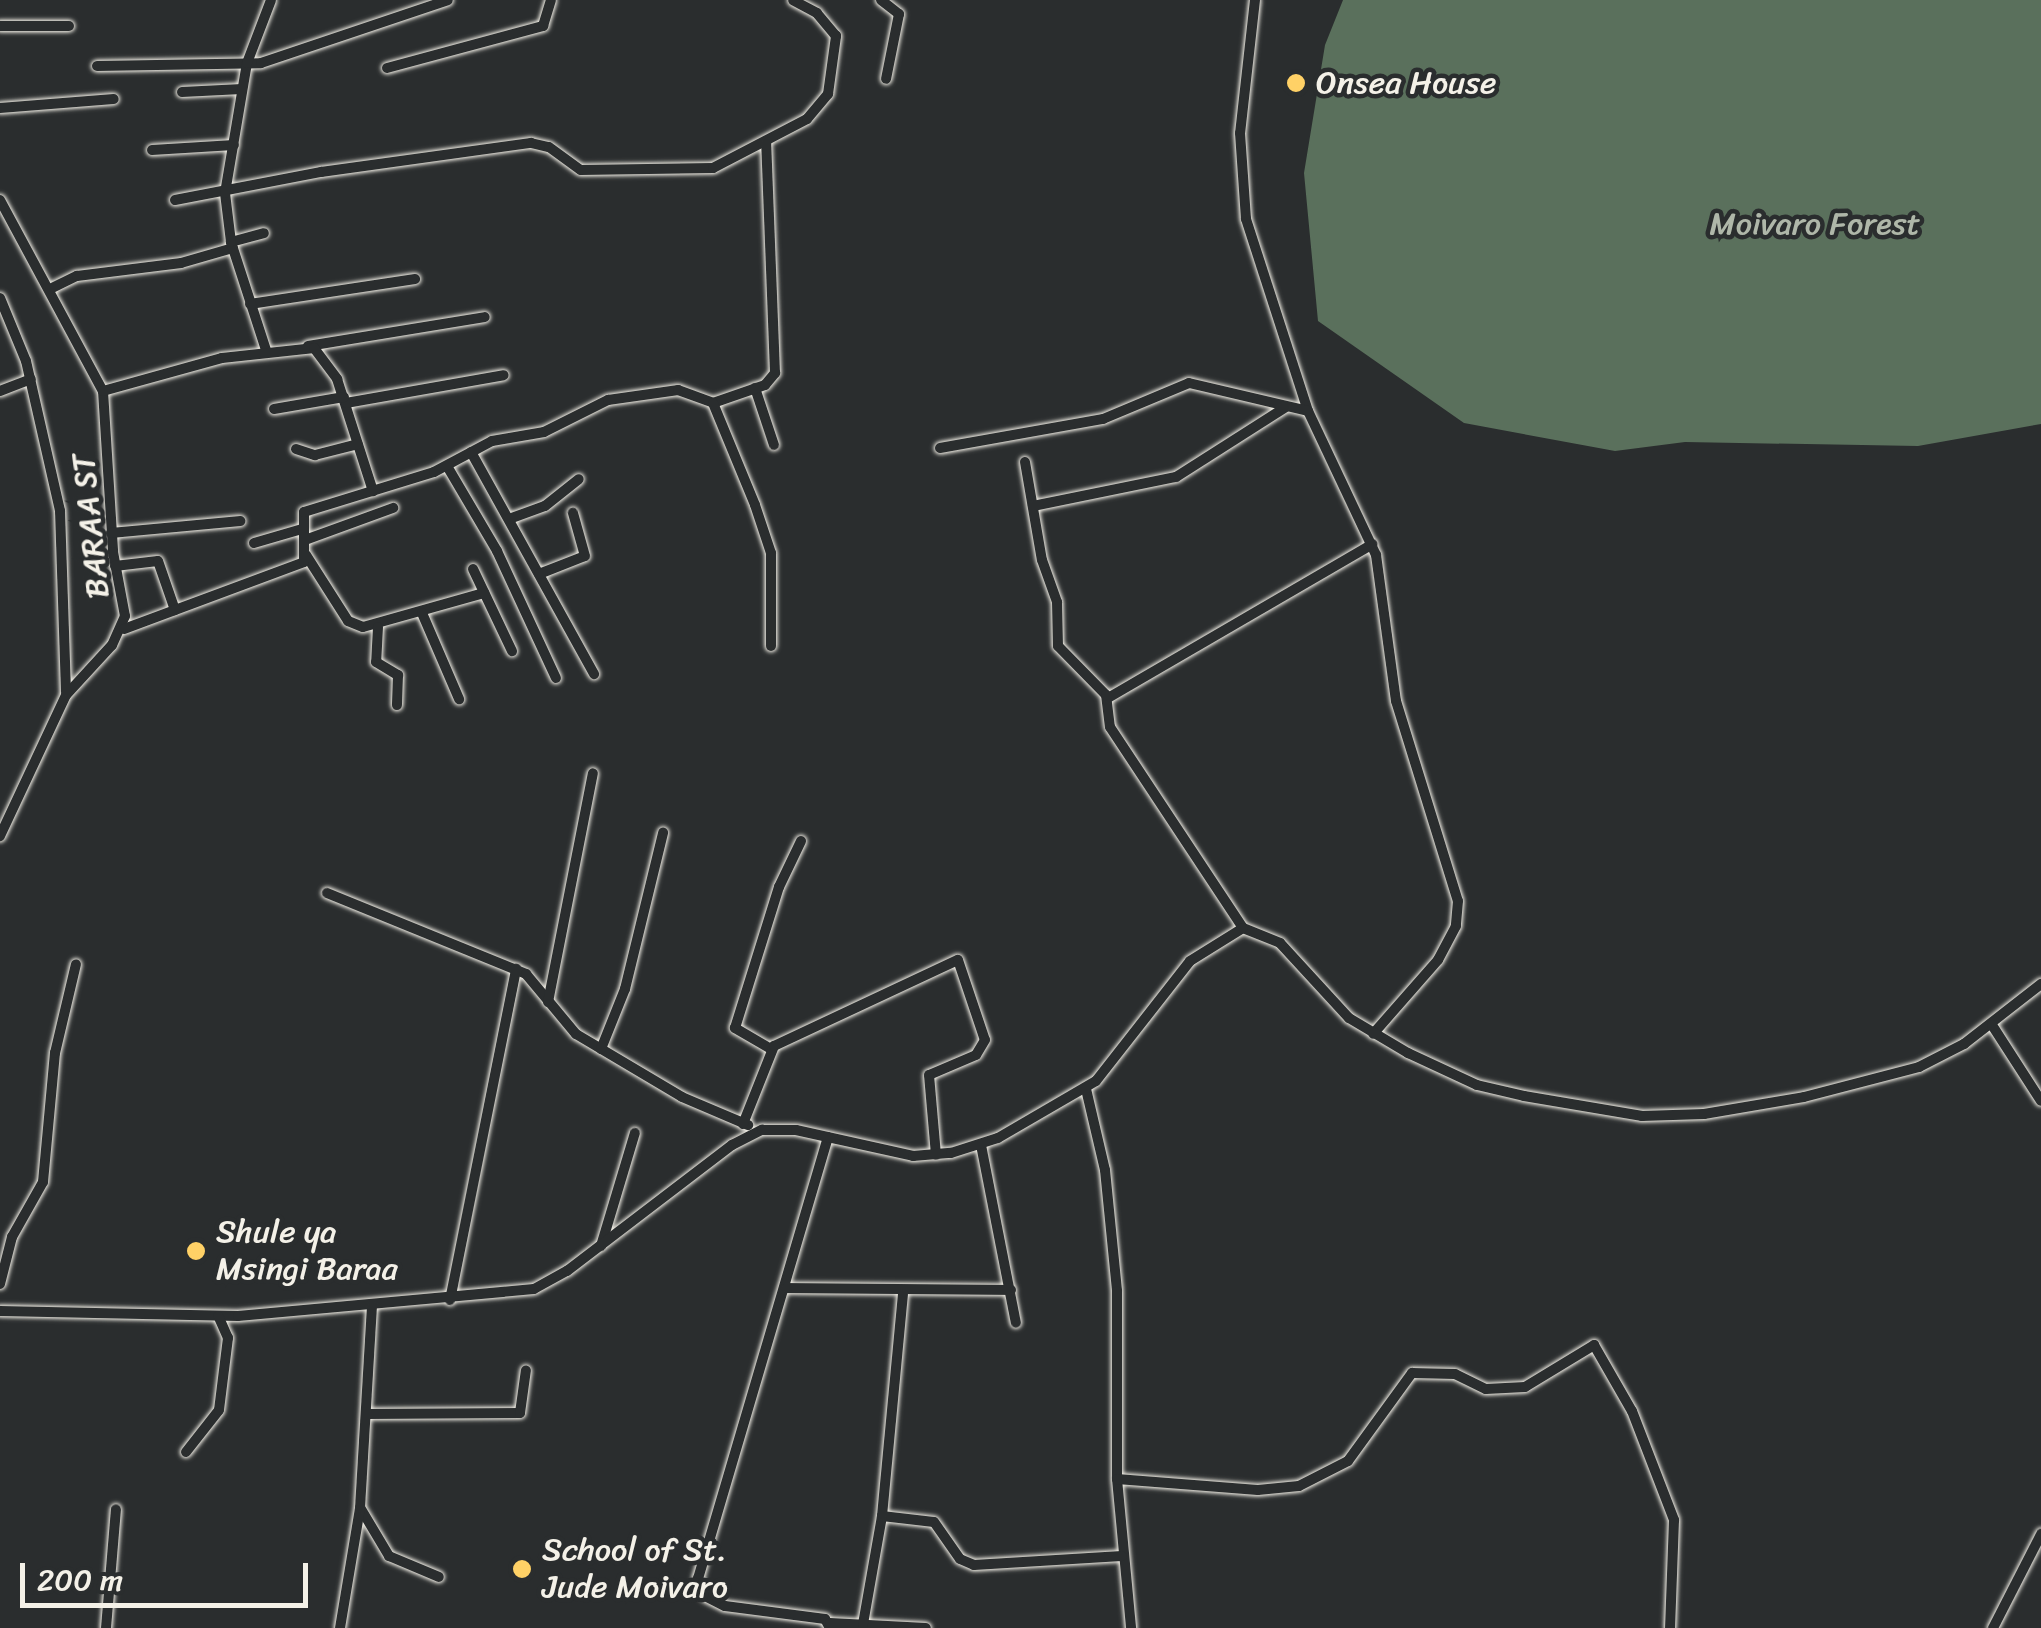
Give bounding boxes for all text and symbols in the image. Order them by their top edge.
place label: Onsea House [1316,64,1496,102]
marker: Onsea House [1285,72,1307,94]
park label: Moivaro Forest [1710,205,1920,243]
street label: BARAA ST [64,451,118,601]
place label: Shule ya Msingi Baraa [216,1214,398,1289]
marker: Shule ya Msingi Baraa [185,1240,207,1262]
place label: School of St. Jude Moivaro [542,1532,727,1607]
scale bar [25,1543,312,1605]
text: 200 m [37,1553,123,1607]
marker: School of St. Jude Moivaro [511,1558,533,1580]

